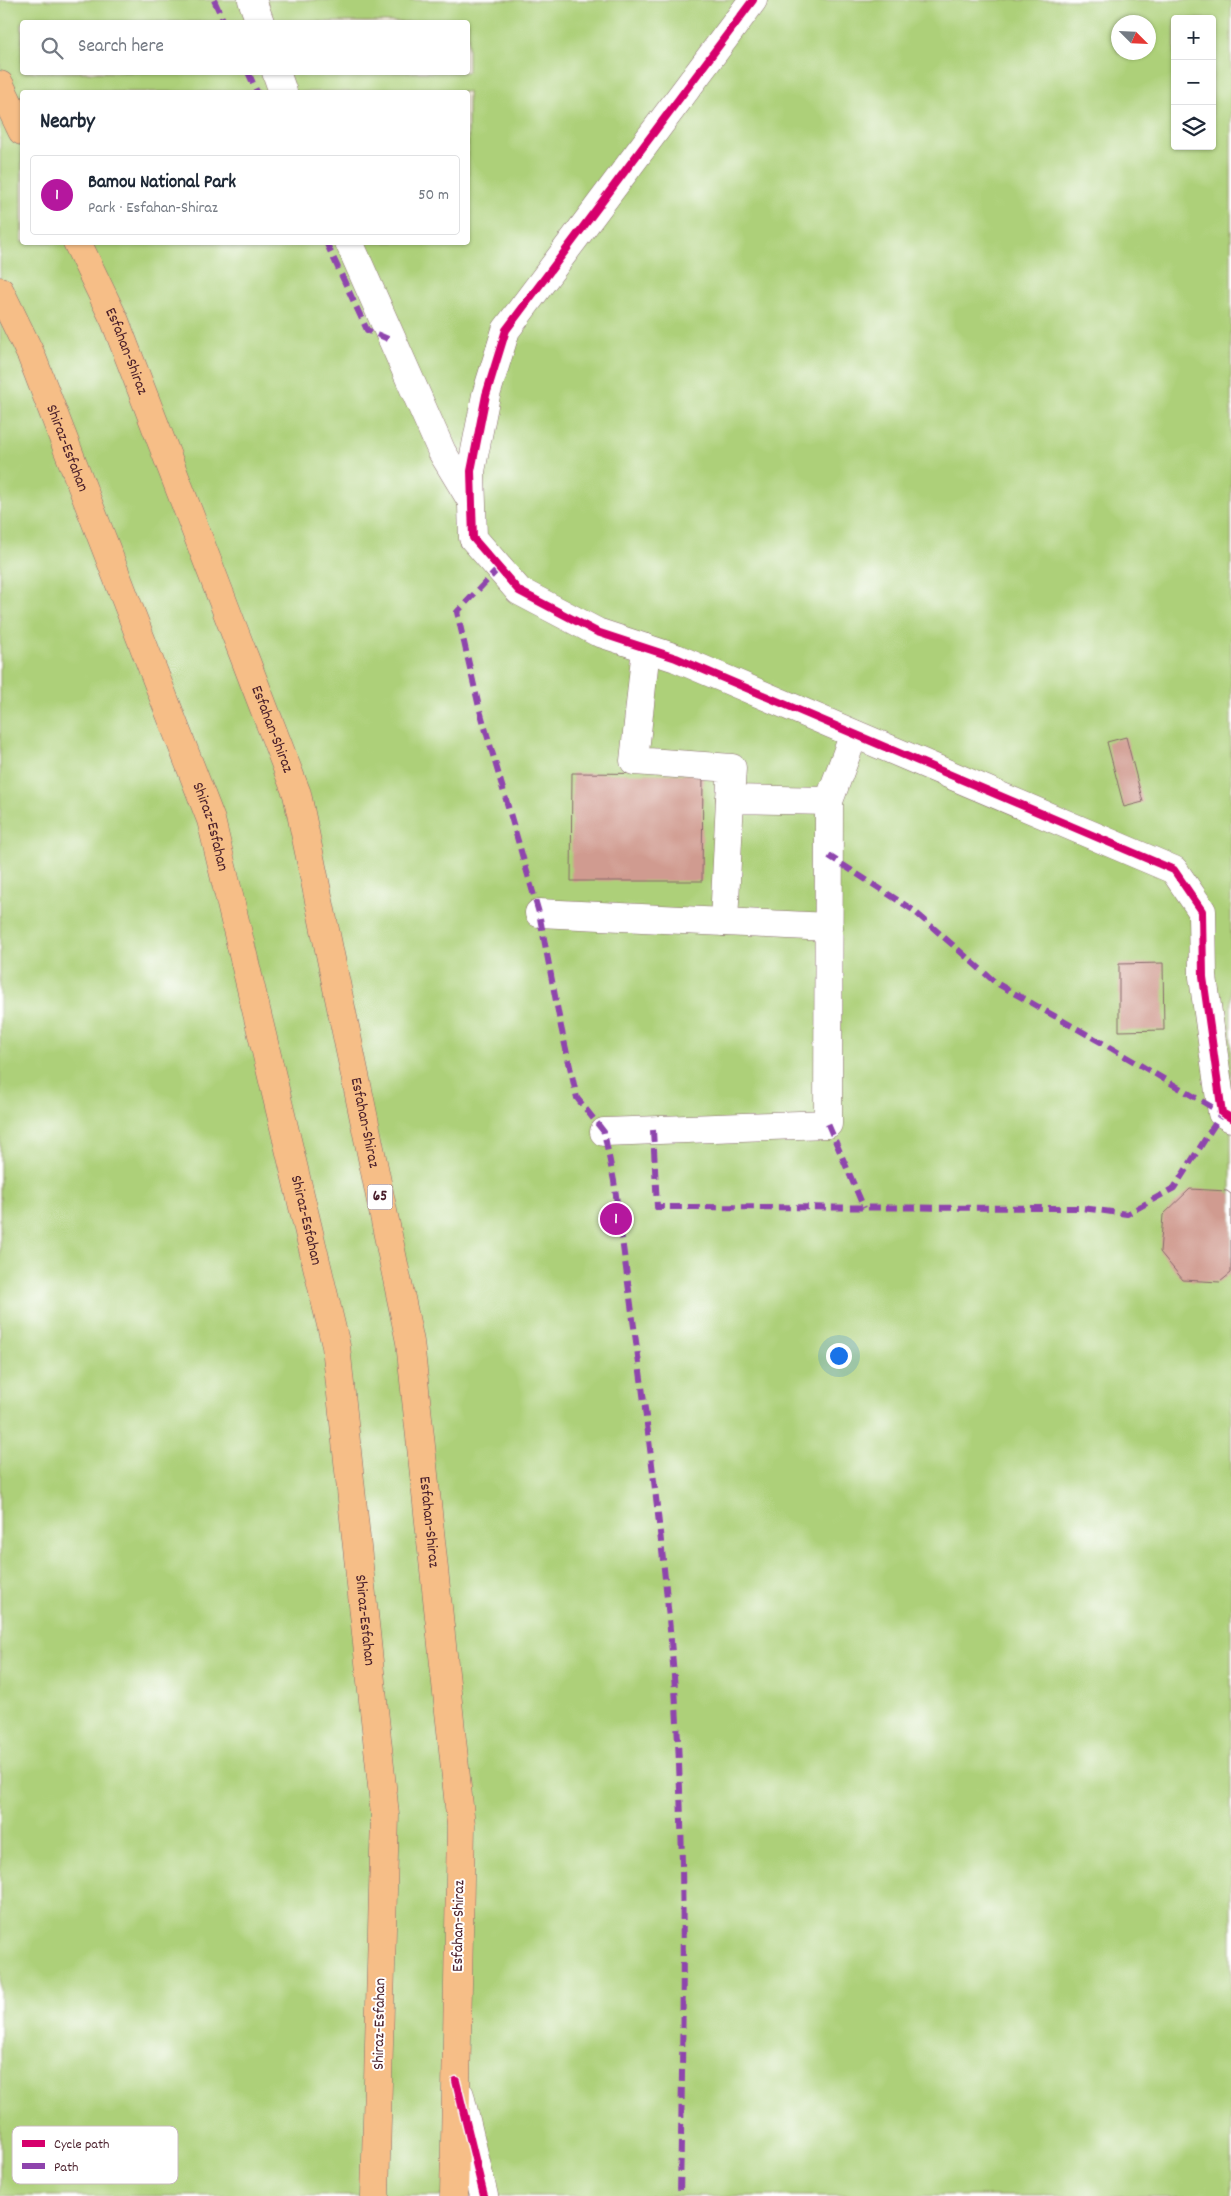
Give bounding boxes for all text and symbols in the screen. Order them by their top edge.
north arrow [1111,15,1156,60]
map controls [1171,15,1216,150]
button: + [1171,15,1216,60]
search box [20,20,470,75]
icon: search [38,34,66,62]
text: Search here [78,34,164,61]
button: − [1171,60,1216,105]
button: layers [1171,105,1216,150]
text: Nearby [40,108,95,138]
text: Bamou National Park [88,170,236,197]
text: 1 [55,184,59,207]
text: 50 m [418,184,449,207]
text: Park · Esfahan-Shiraz [88,197,218,220]
street label: Esfahan-Shiraz [99,304,154,398]
street label: Shiraz-Esfahan [40,401,94,495]
street label: Esfahan-Shiraz [245,682,299,776]
street label: Shiraz-Esfahan [186,779,234,873]
street label: Esfahan-Shiraz [344,1075,385,1170]
street label: Shiraz-Esfahan [284,1173,328,1267]
road number: 65 [368,1184,392,1210]
pin: 1 [600,1200,632,1238]
your location [826,1343,852,1369]
street label: Esfahan-Shiraz [413,1475,445,1569]
street label: Shiraz-Esfahan [348,1573,381,1667]
street label: Esfahan-Shiraz [447,1880,471,1972]
street label: Shiraz-Esfahan [368,1978,392,2070]
legend [12,2126,178,2184]
text: Cycle path [54,2135,110,2155]
text: Path [54,2158,79,2178]

